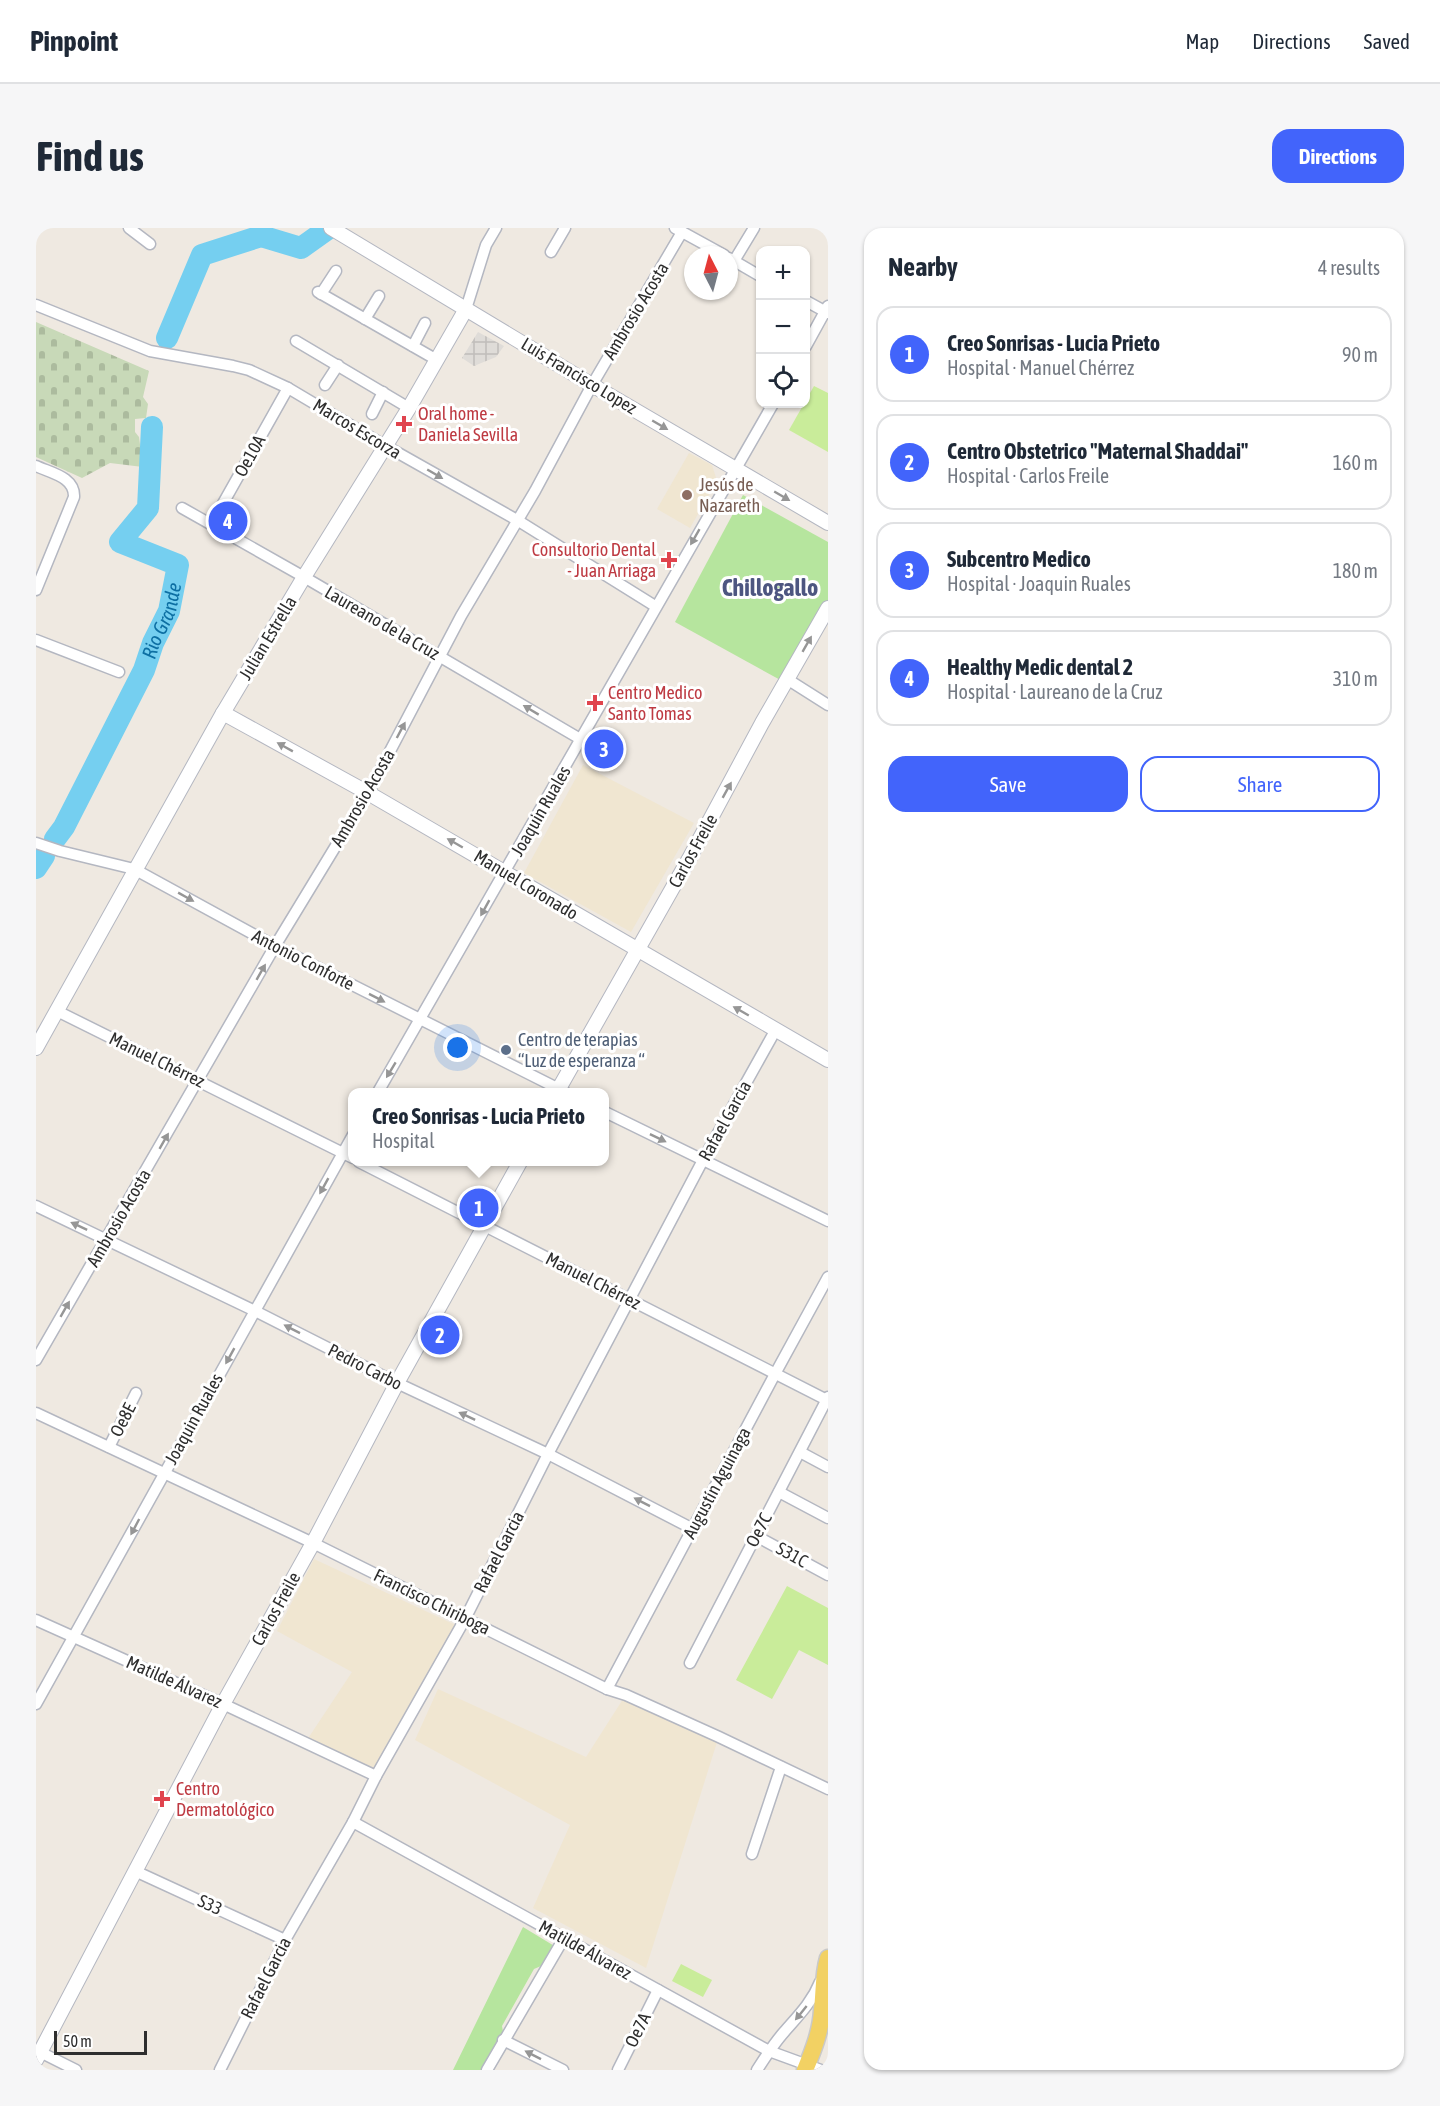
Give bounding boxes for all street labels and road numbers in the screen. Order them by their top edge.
street label: Ambrosio Acosta [598,258,673,363]
street label: Luis Francisco Lopez [518,333,641,419]
street label: Marcos Escorza [309,394,405,463]
street label: Oe10A [230,431,270,480]
street label: Laureano de la Cruz [321,581,444,664]
street label: Julian Estrella [234,592,301,683]
street label: Ambrosio Acosta [326,745,399,850]
street label: Joaquin Ruales [506,762,575,859]
street label: Carlos Freile [664,810,721,891]
street label: Manuel Coronado [470,845,582,924]
street label: Antonio Conforte [249,925,358,994]
street label: Manuel Chérrez [106,1027,209,1092]
street label: Rafael Garcia [694,1077,755,1165]
street label: Ambrosio Acosta [82,1165,155,1270]
street label: Manuel Chérrez [542,1248,645,1314]
street label: Pedro Carbo [325,1339,406,1394]
street label: Joaquin Ruales [160,1370,227,1468]
street label: Oe8E [105,1399,140,1440]
street label: Augustín Aguinaga [678,1424,755,1542]
street label: Rafael Garcia [469,1508,528,1596]
street label: Oe7C [741,1509,776,1550]
street label: S31C [773,1537,812,1572]
street label: Francisco Chiriboga [371,1564,494,1639]
street label: Carlos Freile [247,1568,304,1649]
street label: Matilde Álvarez [123,1651,226,1712]
street label: S33 [195,1890,226,1919]
street label: Matilde Álvarez [535,1916,636,1984]
street label: Rafael Garcia [236,1934,295,2022]
street label: Oe7A [620,2009,655,2051]

